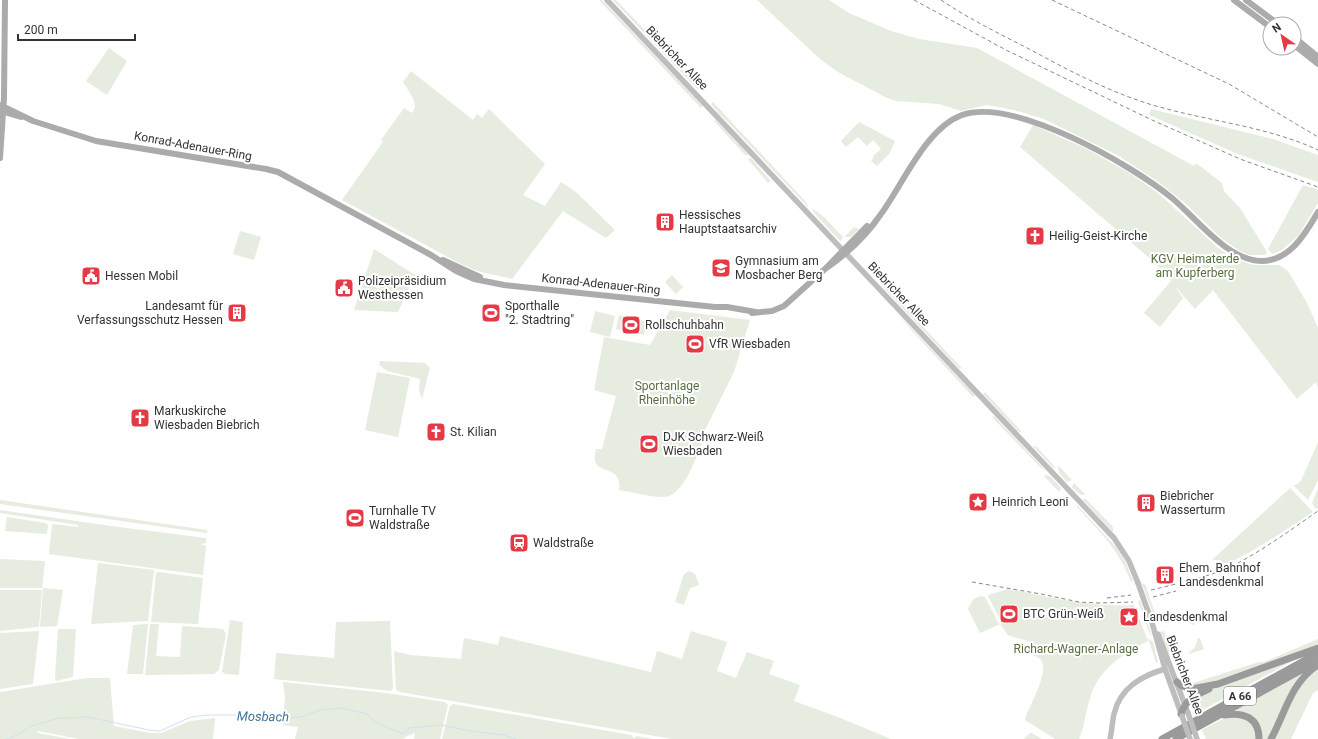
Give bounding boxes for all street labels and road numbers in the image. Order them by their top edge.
street label: Biebricher Allee [643,23,711,93]
street label: Konrad-Adenauer-Ring [133,129,253,163]
street label: Biebricher Allee [865,259,933,329]
street label: Konrad-Adenauer-Ring [541,271,661,297]
street label: Biebricher Allee [1164,634,1206,716]
road number: A 66 [1224,687,1256,705]

